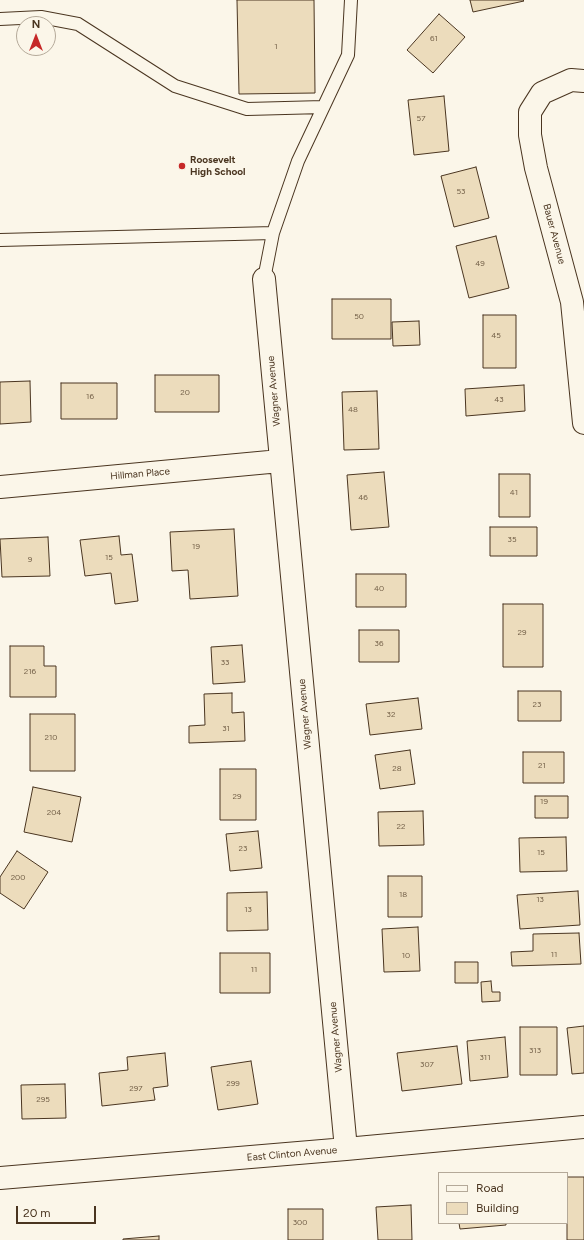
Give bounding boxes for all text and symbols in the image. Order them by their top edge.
north arrow [16,16,56,56]
text: N [32,18,40,31]
house number: 61 [430,34,438,44]
house number: 1 [274,42,278,52]
house number: 57 [417,114,425,124]
place label: Roosevelt High School [190,154,246,178]
marker: Roosevelt High School [177,161,187,171]
house number: 53 [457,187,465,197]
street label: Bauer Avenue [540,203,568,265]
house number: 49 [475,259,485,269]
house number: 50 [354,312,364,322]
house number: 45 [491,331,501,341]
street label: Wagner Avenue [265,355,283,427]
house number: 20 [180,388,190,398]
house number: 16 [86,392,94,402]
house number: 43 [494,395,504,405]
house number: 48 [348,405,358,415]
street label: Hillman Place [110,465,170,483]
house number: 41 [510,488,518,498]
house number: 46 [358,493,368,503]
house number: 35 [508,535,516,545]
house number: 19 [192,542,200,552]
house number: 15 [105,553,113,563]
house number: 9 [28,555,32,565]
house number: 40 [374,584,384,594]
house number: 29 [518,628,526,638]
house number: 36 [375,639,383,649]
house number: 33 [221,658,229,668]
house number: 216 [24,667,36,677]
street label: Wagner Avenue [296,678,314,750]
house number: 23 [533,700,541,710]
house number: 32 [387,710,395,720]
house number: 31 [222,724,230,734]
house number: 210 [45,733,57,743]
house number: 21 [538,761,546,771]
house number: 28 [392,764,402,774]
house number: 29 [233,792,241,802]
house number: 19 [540,797,548,807]
house number: 204 [47,808,61,818]
house number: 22 [397,822,405,832]
house number: 23 [239,844,247,854]
house number: 15 [537,848,545,858]
house number: 200 [11,873,25,883]
house number: 18 [399,890,407,900]
house number: 13 [536,895,544,905]
house number: 13 [244,905,252,915]
house number: 11 [551,950,557,960]
house number: 10 [402,951,410,961]
house number: 11 [251,965,257,975]
street label: Wagner Avenue [327,1001,345,1073]
house number: 313 [529,1046,541,1056]
house number: 311 [480,1053,490,1063]
house number: 307 [420,1060,434,1070]
house number: 299 [226,1079,240,1089]
house number: 297 [129,1084,143,1094]
house number: 295 [36,1095,50,1105]
street label: East Clinton Avenue [246,1144,338,1164]
legend [438,1172,568,1224]
text: Road [476,1181,504,1195]
scale bar [18,1198,98,1224]
text: Building [476,1201,519,1215]
text: 20 m [23,1206,51,1220]
house number: 300 [293,1218,307,1228]

